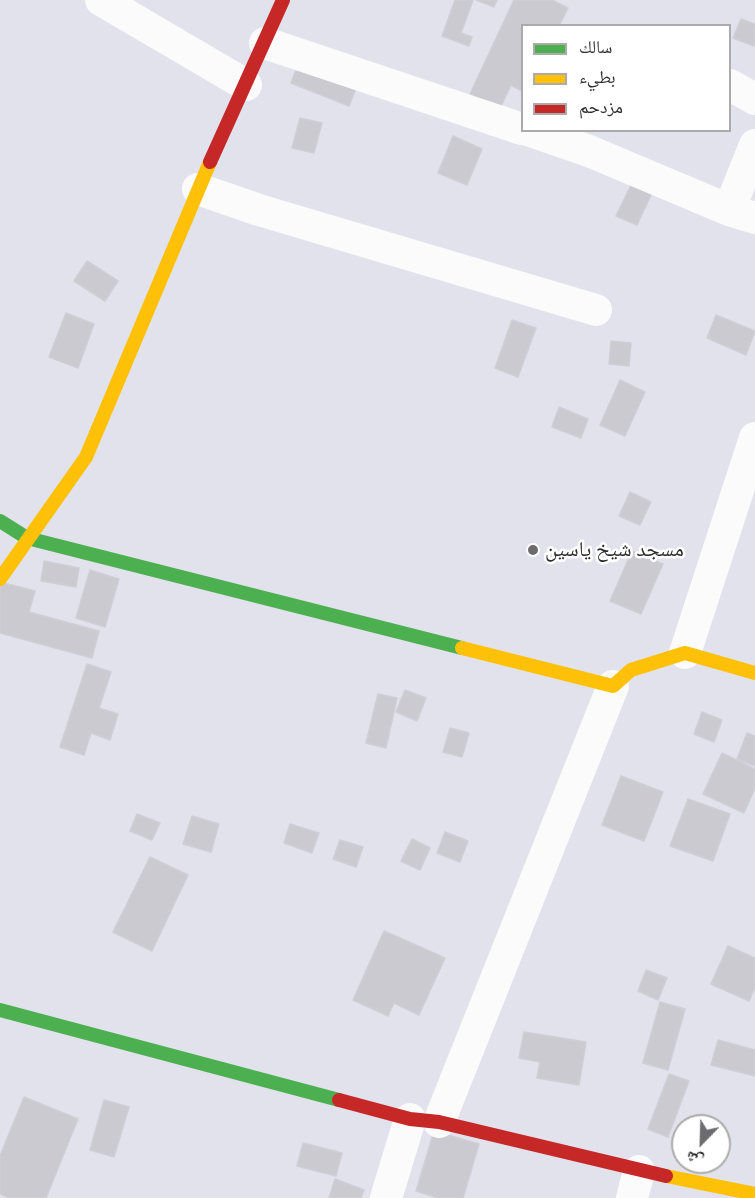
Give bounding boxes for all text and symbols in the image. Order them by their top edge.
legend [521,24,731,132]
text: سالك [579,36,612,58]
text: بطيء [579,66,616,88]
text: مزدحم [579,96,623,118]
place label: مسجد شيخ ياسين [545,537,684,563]
marker: مسجد شيخ ياسين [526,543,540,557]
north arrow [671,1114,731,1174]
text: ش [683,1147,706,1171]

